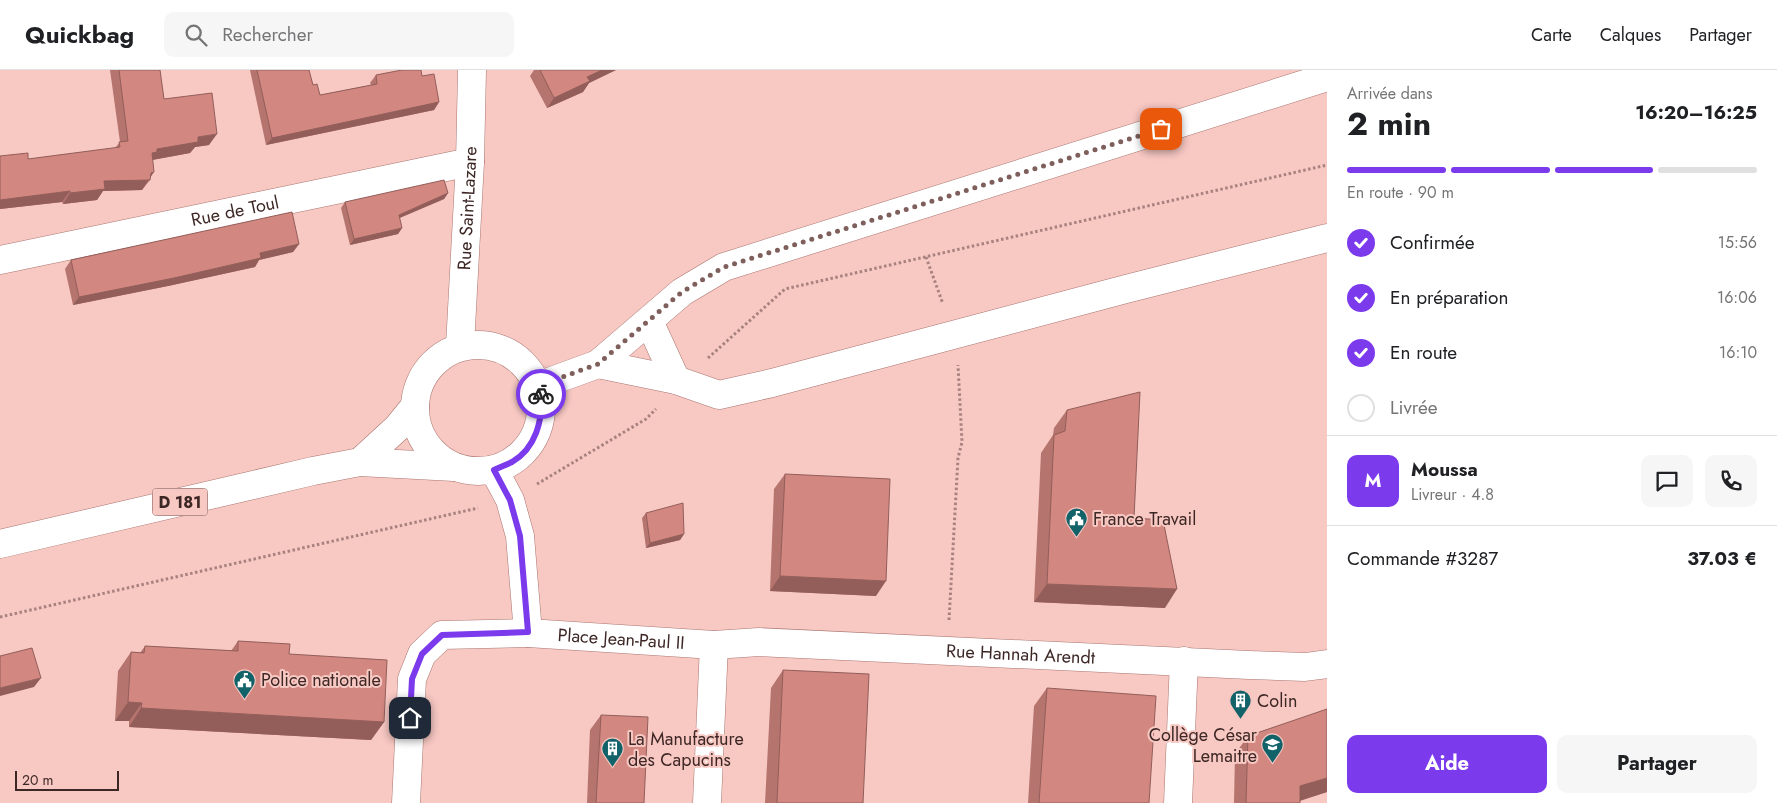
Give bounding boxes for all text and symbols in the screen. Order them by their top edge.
search box [164,12,514,57]
text: Quickbag [25,17,134,52]
icon: search [182,21,210,49]
text: Rechercher [222,21,313,48]
text: Carte [1531,22,1572,48]
text: Calques [1600,22,1661,48]
text: Partager [1689,22,1752,48]
text: Arrivée dans [1347,82,1432,105]
text: 16:20–16:25 [1635,99,1757,126]
text: 2 min [1347,101,1431,147]
pin [1140,108,1182,150]
icon: bag [1147,115,1175,143]
street label: Rue Saint-Lazare [451,146,483,271]
text: En route · 90 m [1347,181,1454,204]
street label: Rue de Toul [189,189,281,233]
icon: check [1347,229,1375,257]
text: Confirmée [1390,229,1475,256]
text: 15:56 [1718,231,1757,254]
icon: check [1347,284,1375,312]
text: En préparation [1390,284,1508,311]
text: 16:06 [1717,286,1757,309]
icon: check [1347,339,1375,367]
text: En route [1390,339,1457,366]
text: 16:10 [1719,341,1757,364]
courier [516,369,566,419]
icon: bike [527,380,555,408]
text: Livrée [1390,394,1438,421]
button: chat [1641,455,1693,507]
button: phone [1705,455,1757,507]
text: Moussa [1411,456,1478,483]
text: M [1365,467,1381,494]
text: Livreur · 4.8 [1411,483,1494,506]
road number: D 181 [152,488,208,516]
place label: France Travail [1093,506,1196,532]
public building icon: France Travail [1065,507,1089,538]
text: Commande #3287 [1347,545,1498,572]
text: 37.03 € [1687,545,1757,572]
street label: Place Jean-Paul II [557,622,685,656]
street label: Rue Hannah Arendt [945,638,1096,671]
place label: Police nationale [261,667,381,693]
public building icon: Police nationale [233,668,257,699]
place label: Colin [1257,688,1297,714]
building icon: Colin [1229,689,1253,720]
pin [389,697,431,739]
icon: home [396,704,424,732]
place label: Collège César Lemaitre [1149,722,1258,769]
place label: La Manufacture des Capucins [628,726,744,773]
school or university icon: Collège César Lemaitre [1261,733,1285,764]
button: Aide [1347,735,1547,793]
button: Partager [1557,735,1757,793]
building icon: La Manufacture des Capucins [600,737,624,768]
scale bar [15,768,119,791]
text: 20 m [22,770,54,790]

